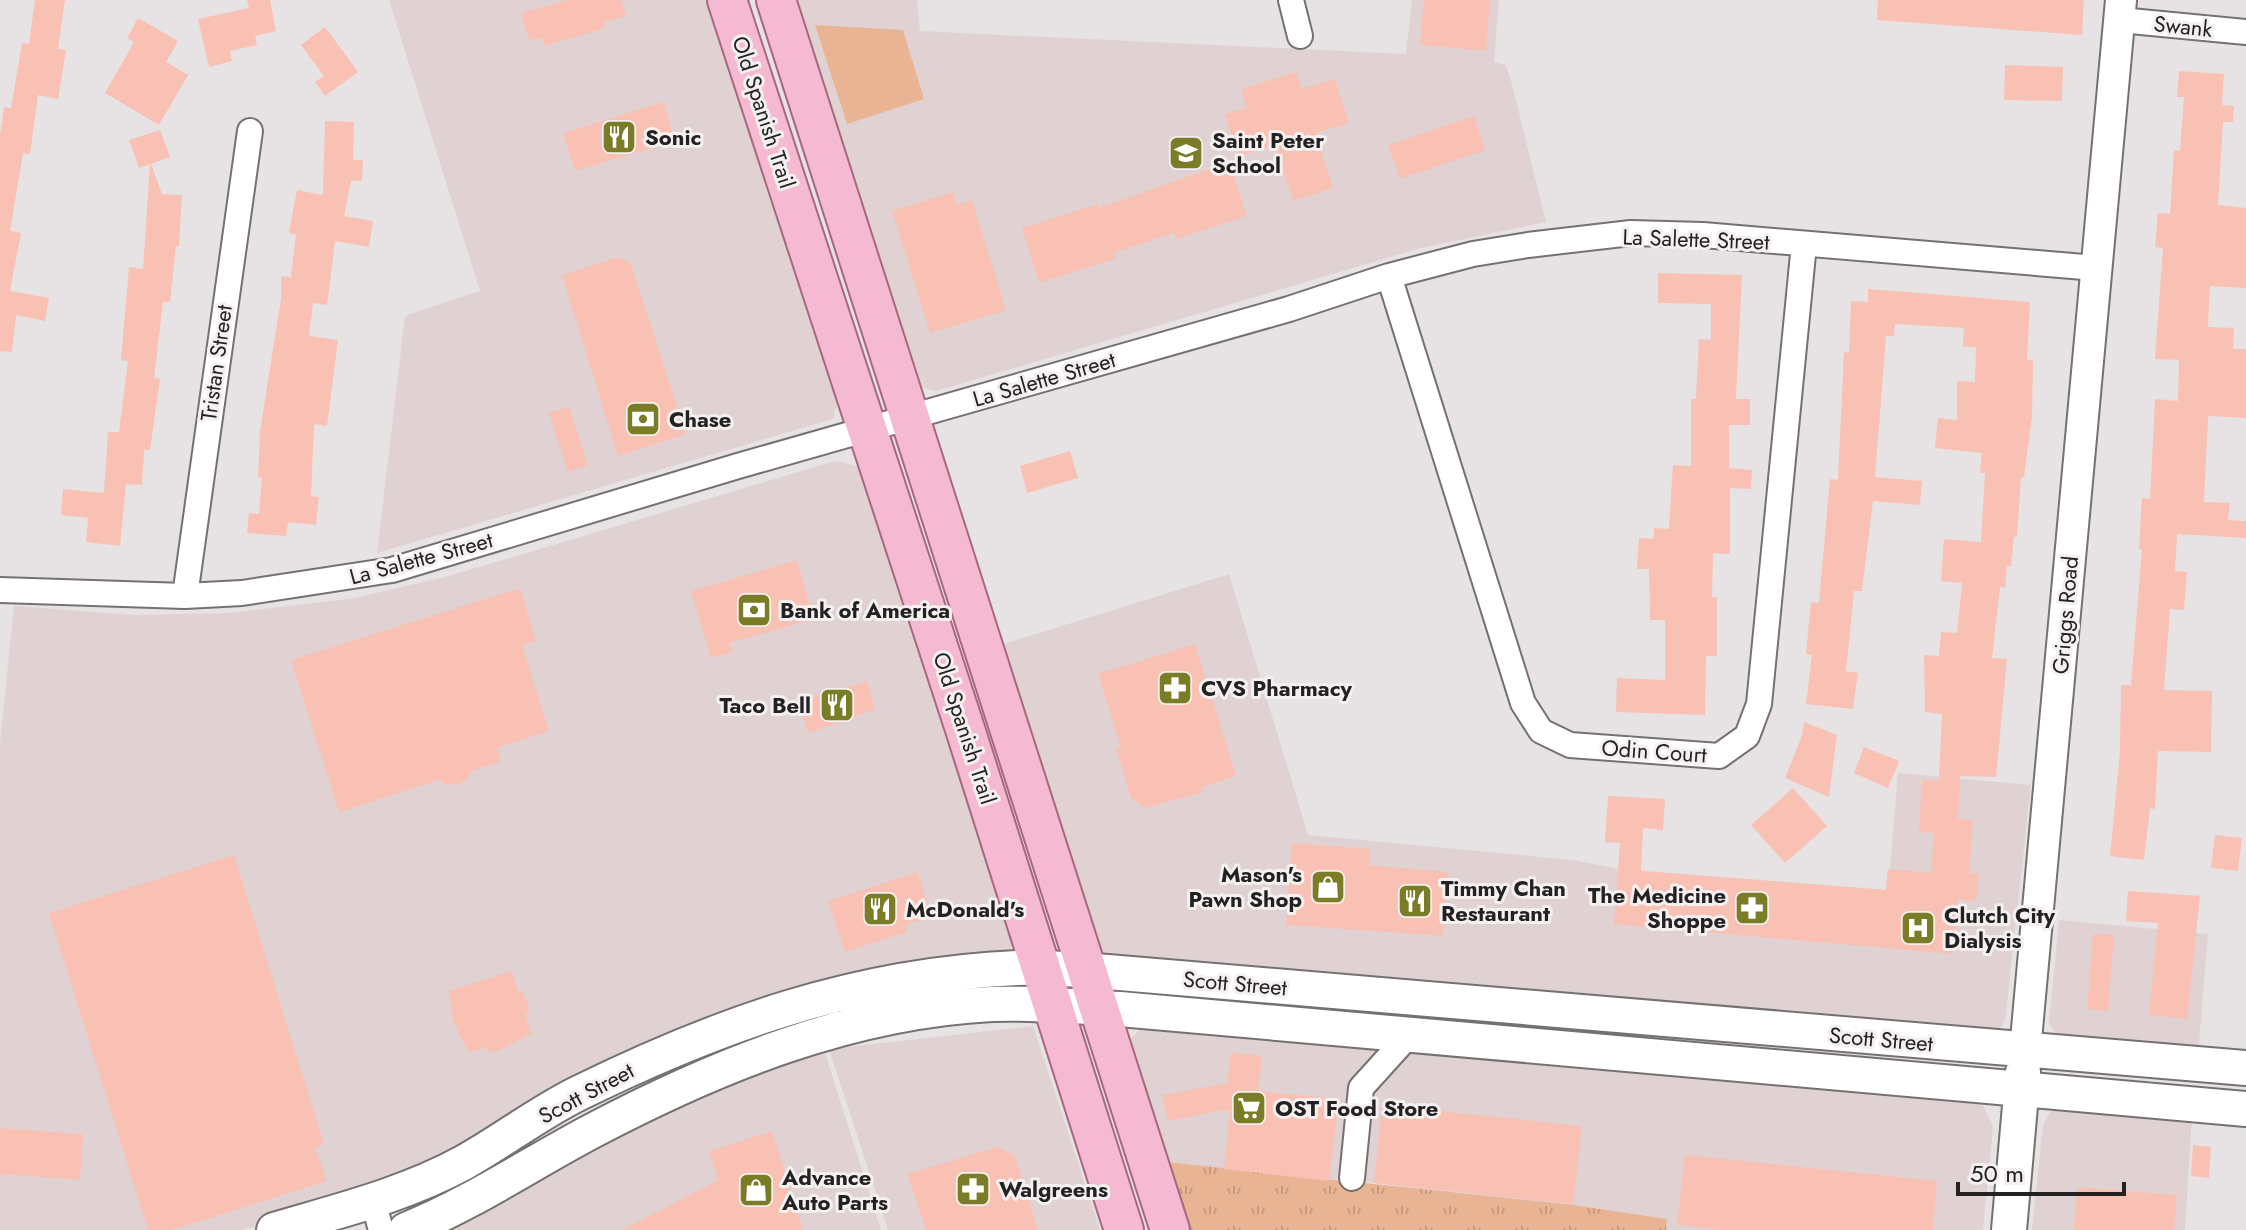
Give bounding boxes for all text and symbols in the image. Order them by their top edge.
street label: Swank [2152,7,2214,45]
street label: Old Spanish Trail [724,32,804,192]
restaurant icon: Sonic [600,118,638,156]
place label: Sonic [645,121,701,153]
place label: Saint Peter School [1212,124,1324,181]
school or university icon: Saint Peter School [1167,134,1205,172]
street label: La Salette Street [1622,220,1771,258]
street label: Tristan Street [192,302,240,423]
street label: La Salette Street [969,343,1120,415]
bank icon: Chase [624,400,662,438]
place label: Chase [669,403,731,435]
street label: La Salette Street [346,523,497,592]
street label: Griggs Road [2044,555,2086,675]
bank icon: Bank of America [735,591,773,629]
place label: Bank of America [780,594,950,626]
street label: Old Spanish Trail [925,648,1005,808]
pharmacy icon: CVS Pharmacy [1156,669,1194,707]
place label: CVS Pharmacy [1201,672,1353,704]
restaurant icon: Taco Bell [818,686,856,724]
place label: Taco Bell [719,689,811,721]
street label: Odin Court [1600,731,1708,771]
place label: Mason's Pawn Shop [1188,858,1302,915]
shop icon: Mason's Pawn Shop [1309,868,1347,906]
place label: Timmy Chan Restaurant [1441,872,1566,929]
place label: The Medicine Shoppe [1588,879,1726,936]
restaurant icon: Timmy Chan Restaurant [1396,882,1434,920]
pharmacy icon: The Medicine Shoppe [1733,889,1771,927]
restaurant icon: McDonald's [861,890,899,928]
place label: McDonald's [906,893,1024,925]
place label: Clutch City Dialysis [1944,899,2055,956]
hospital icon: Clutch City Dialysis [1899,909,1937,947]
street label: Scott Street [1182,963,1289,1004]
street label: Scott Street [1828,1019,1935,1060]
street label: Scott Street [532,1054,640,1132]
supermarket icon: OST Food Store [1230,1089,1268,1127]
place label: OST Food Store [1275,1092,1438,1124]
scale bar [1958,1146,2124,1196]
text: 50 m [1970,1156,2024,1191]
place label: Advance Auto Parts [781,1161,888,1218]
pharmacy icon: Walgreens [954,1170,992,1208]
shop icon: Advance Auto Parts [737,1171,775,1209]
place label: Walgreens [999,1173,1108,1205]

